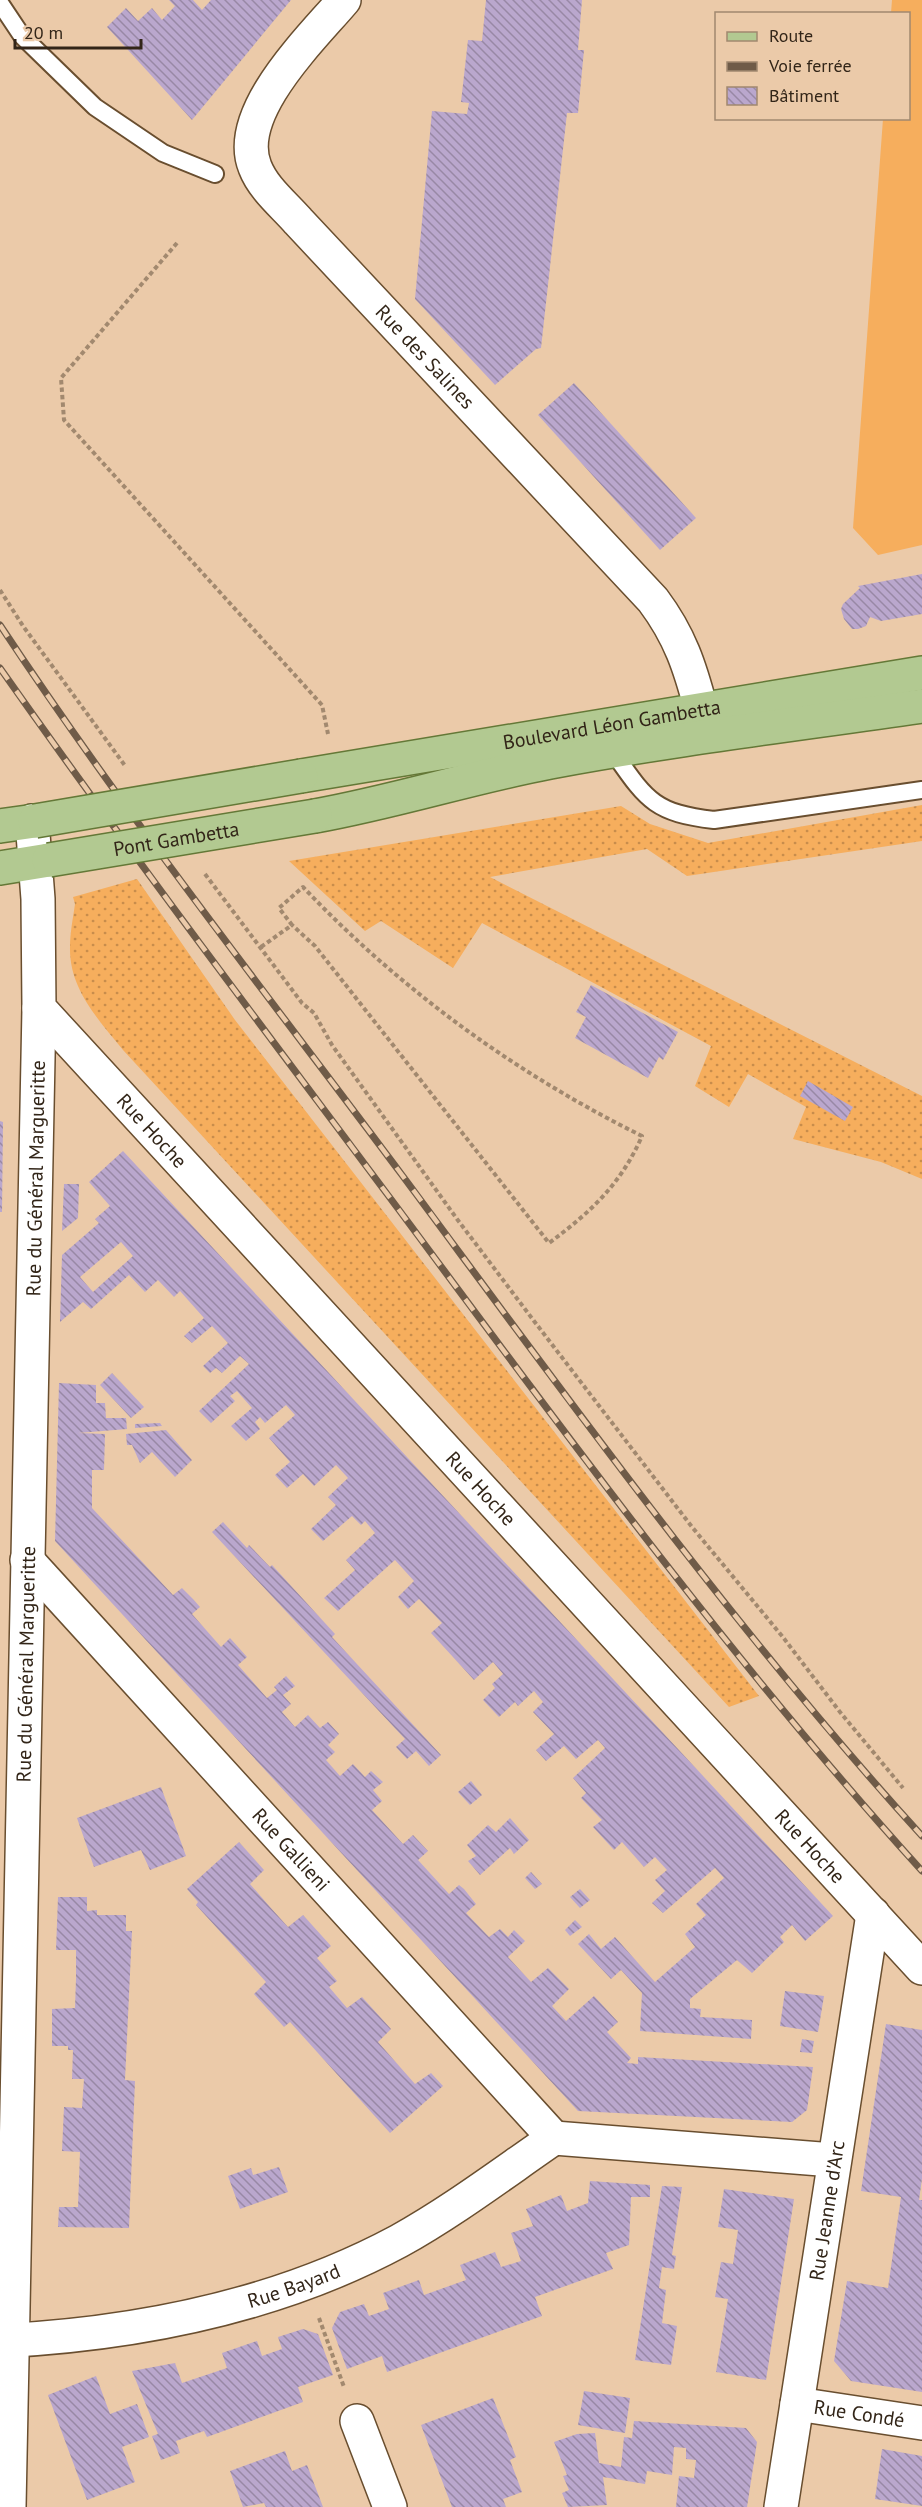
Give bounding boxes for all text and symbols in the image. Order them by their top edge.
scale bar [15,12,141,50]
legend [715,12,910,120]
text: 20 m [24,21,63,44]
text: Route [769,24,813,47]
text: Voie ferrée [768,54,852,77]
text: Bâtiment [769,84,839,107]
street label: Rue des Salines [370,299,480,415]
street label: Boulevard Léon Gambetta [501,694,723,755]
street label: Pont Gambetta [111,816,241,862]
street label: Rue du Général Margueritte [20,1060,51,1297]
street label: Rue Hoche [111,1088,193,1174]
street label: Rue Hoche [440,1446,522,1531]
street label: Rue du Général Margueritte [11,1546,41,1783]
street label: Rue Gallieni [247,1803,336,1897]
street label: Rue Hoche [769,1803,851,1889]
street label: Rue Jeanne d'Arc [803,2139,851,2282]
street label: Rue Bayard [244,2258,344,2314]
street label: Rue Condé [812,2394,906,2433]

